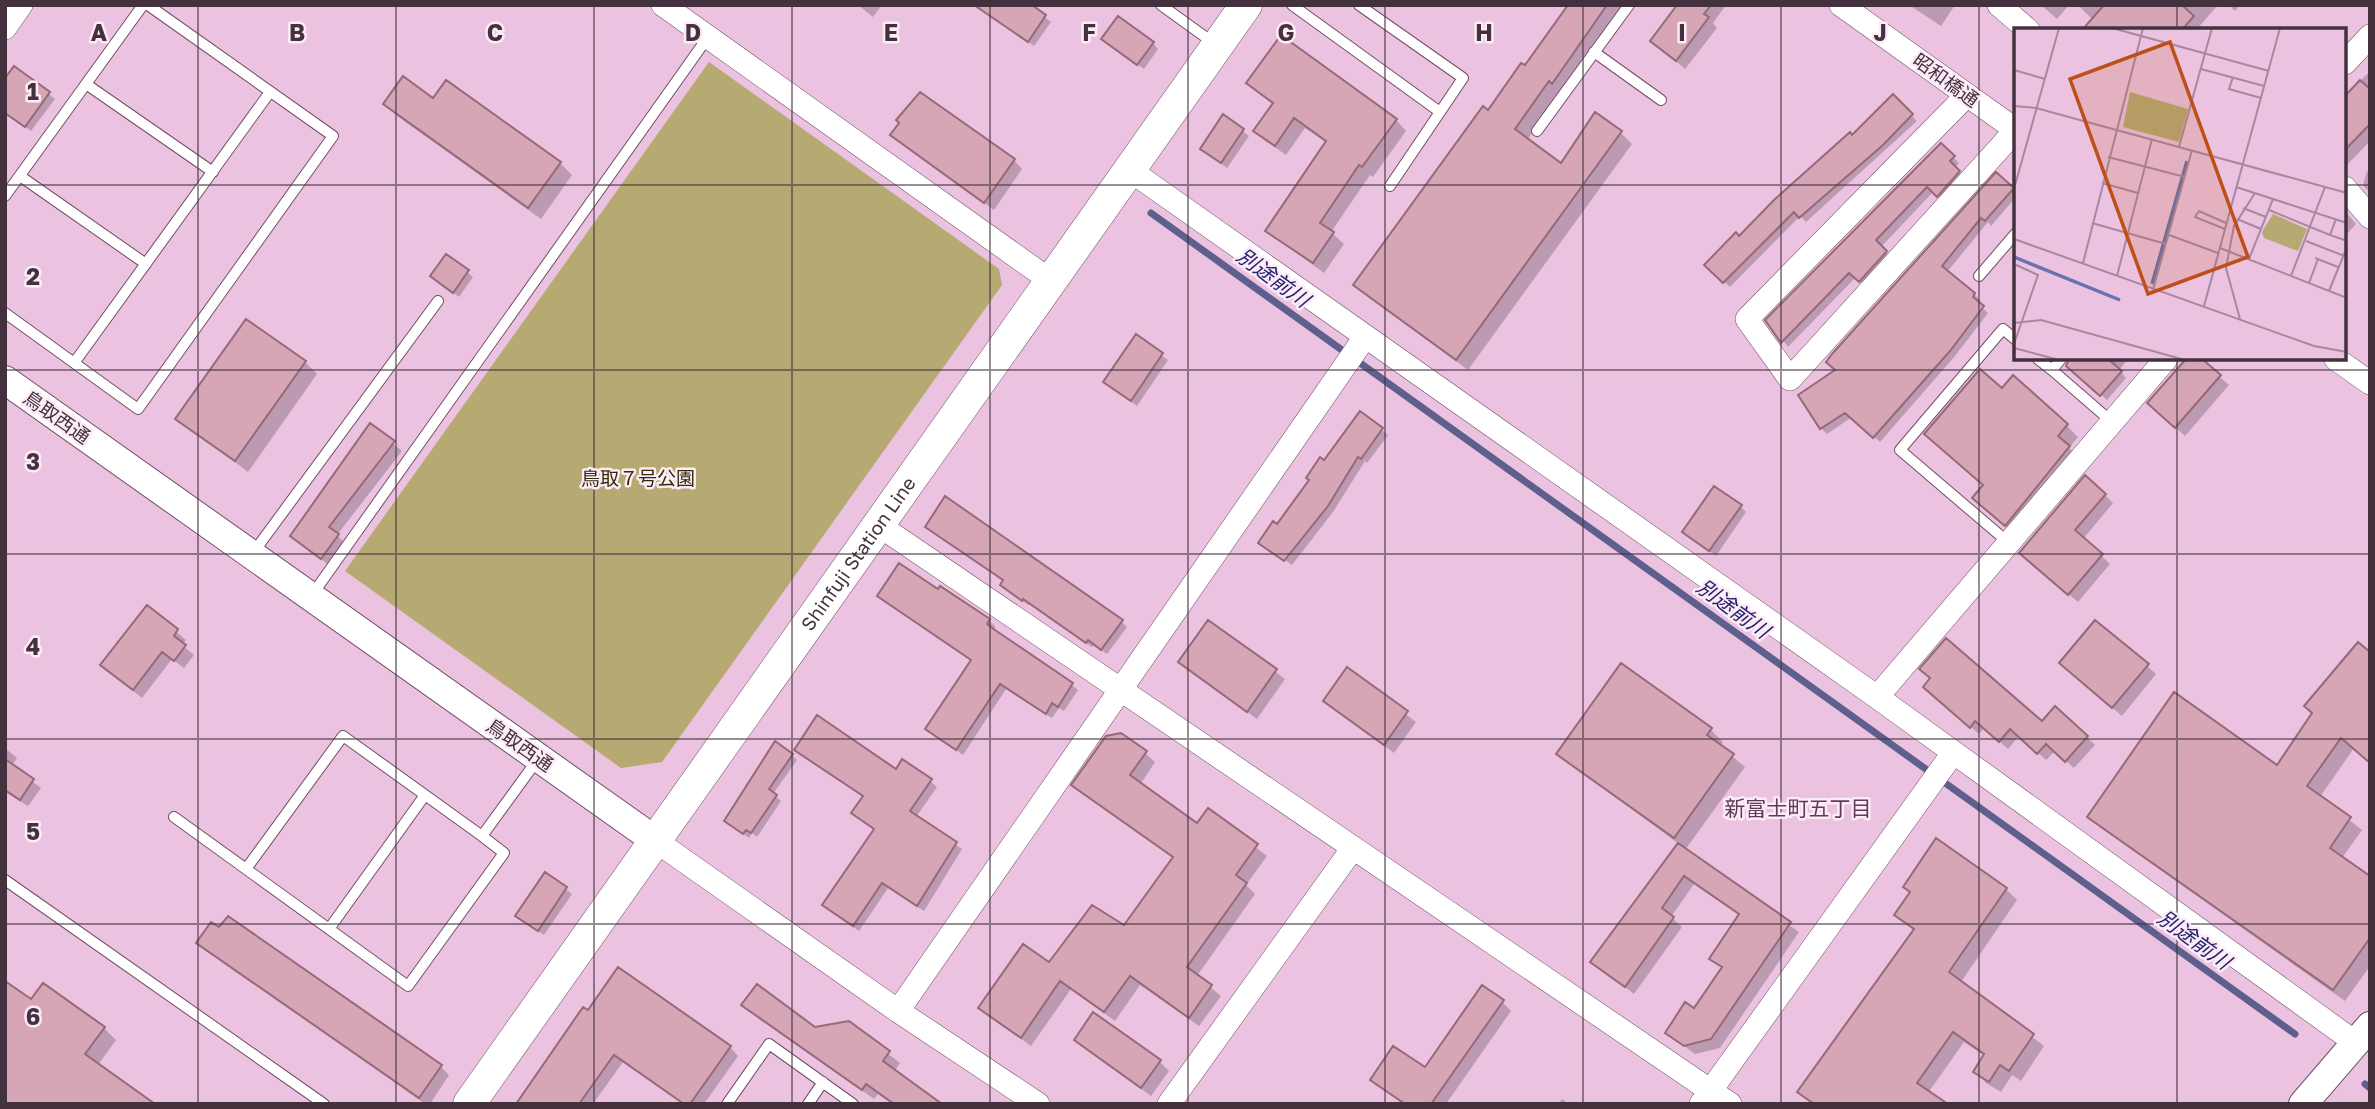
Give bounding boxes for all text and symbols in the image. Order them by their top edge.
text: A [91,18,108,46]
text: B [289,18,305,46]
text: C [487,18,503,46]
text: D [685,18,701,46]
text: E [884,18,898,46]
text: F [1082,18,1096,46]
text: G [1278,18,1294,46]
text: H [1475,18,1493,46]
text: I [1678,18,1686,46]
text: J [1873,18,1887,46]
inset map [2014,28,2347,360]
street label: 昭和橋通 [1909,48,1984,111]
text: 1 [27,77,39,105]
water label: 別途前川 [1232,242,1317,314]
text: 2 [26,262,40,290]
street label: 鳥取西通 [20,385,95,448]
text: 3 [26,447,40,475]
park label: 鳥取７号公園 [581,466,695,489]
street label: Shinfuji Station Line [795,472,920,635]
water label: 別途前川 [1692,573,1777,645]
text: 4 [26,632,40,660]
street label: 鳥取西通 [483,713,558,776]
district label: 新富士町五丁目 [1725,795,1872,821]
text: 5 [26,817,40,845]
water label: 別途前川 [2153,904,2238,976]
text: 6 [26,1002,40,1030]

